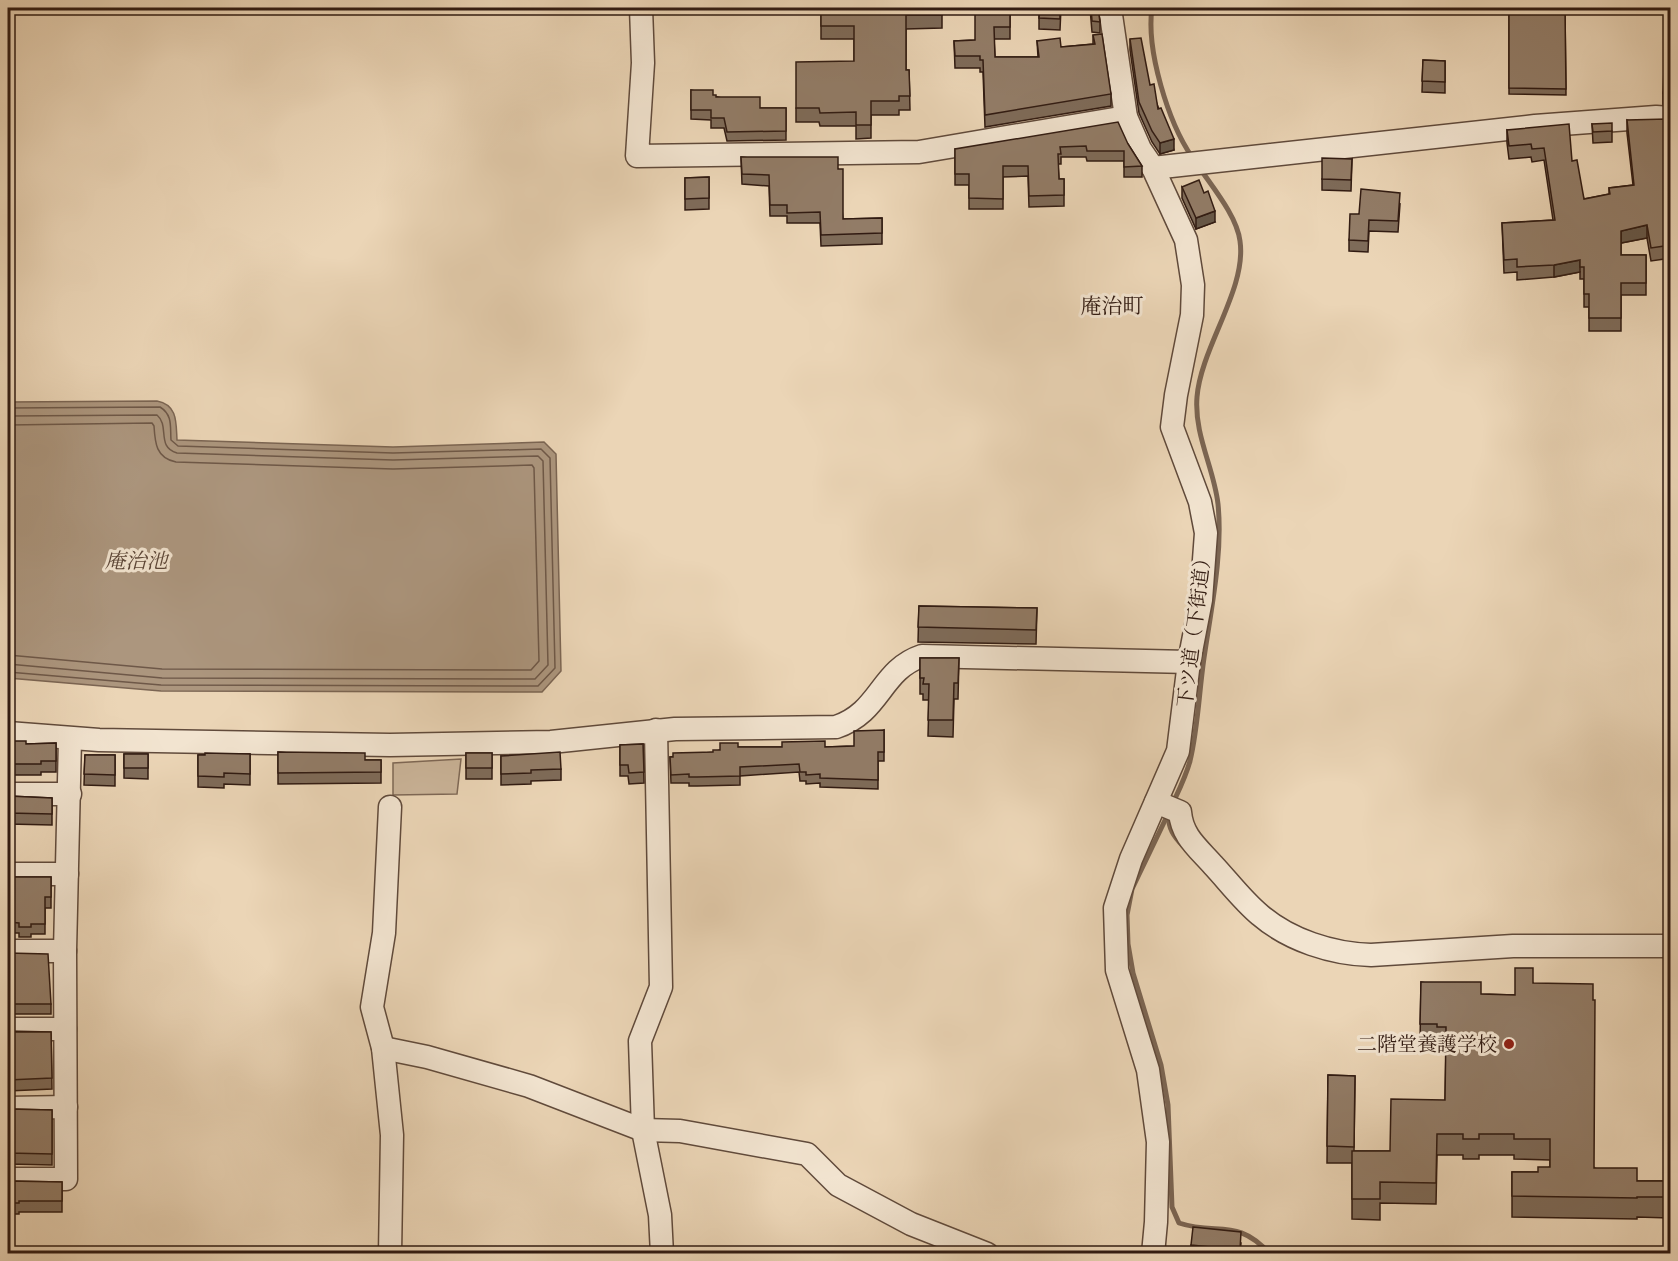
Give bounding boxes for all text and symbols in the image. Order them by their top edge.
district label: 庵治町 [1081,293,1144,318]
street label: 下ツ道（下街道） [1172,547,1216,709]
water label: 庵治池 [105,548,169,573]
place label: 二階堂養護学校 [1357,1032,1497,1056]
marker: 二階堂養護学校 [1502,1037,1516,1051]

